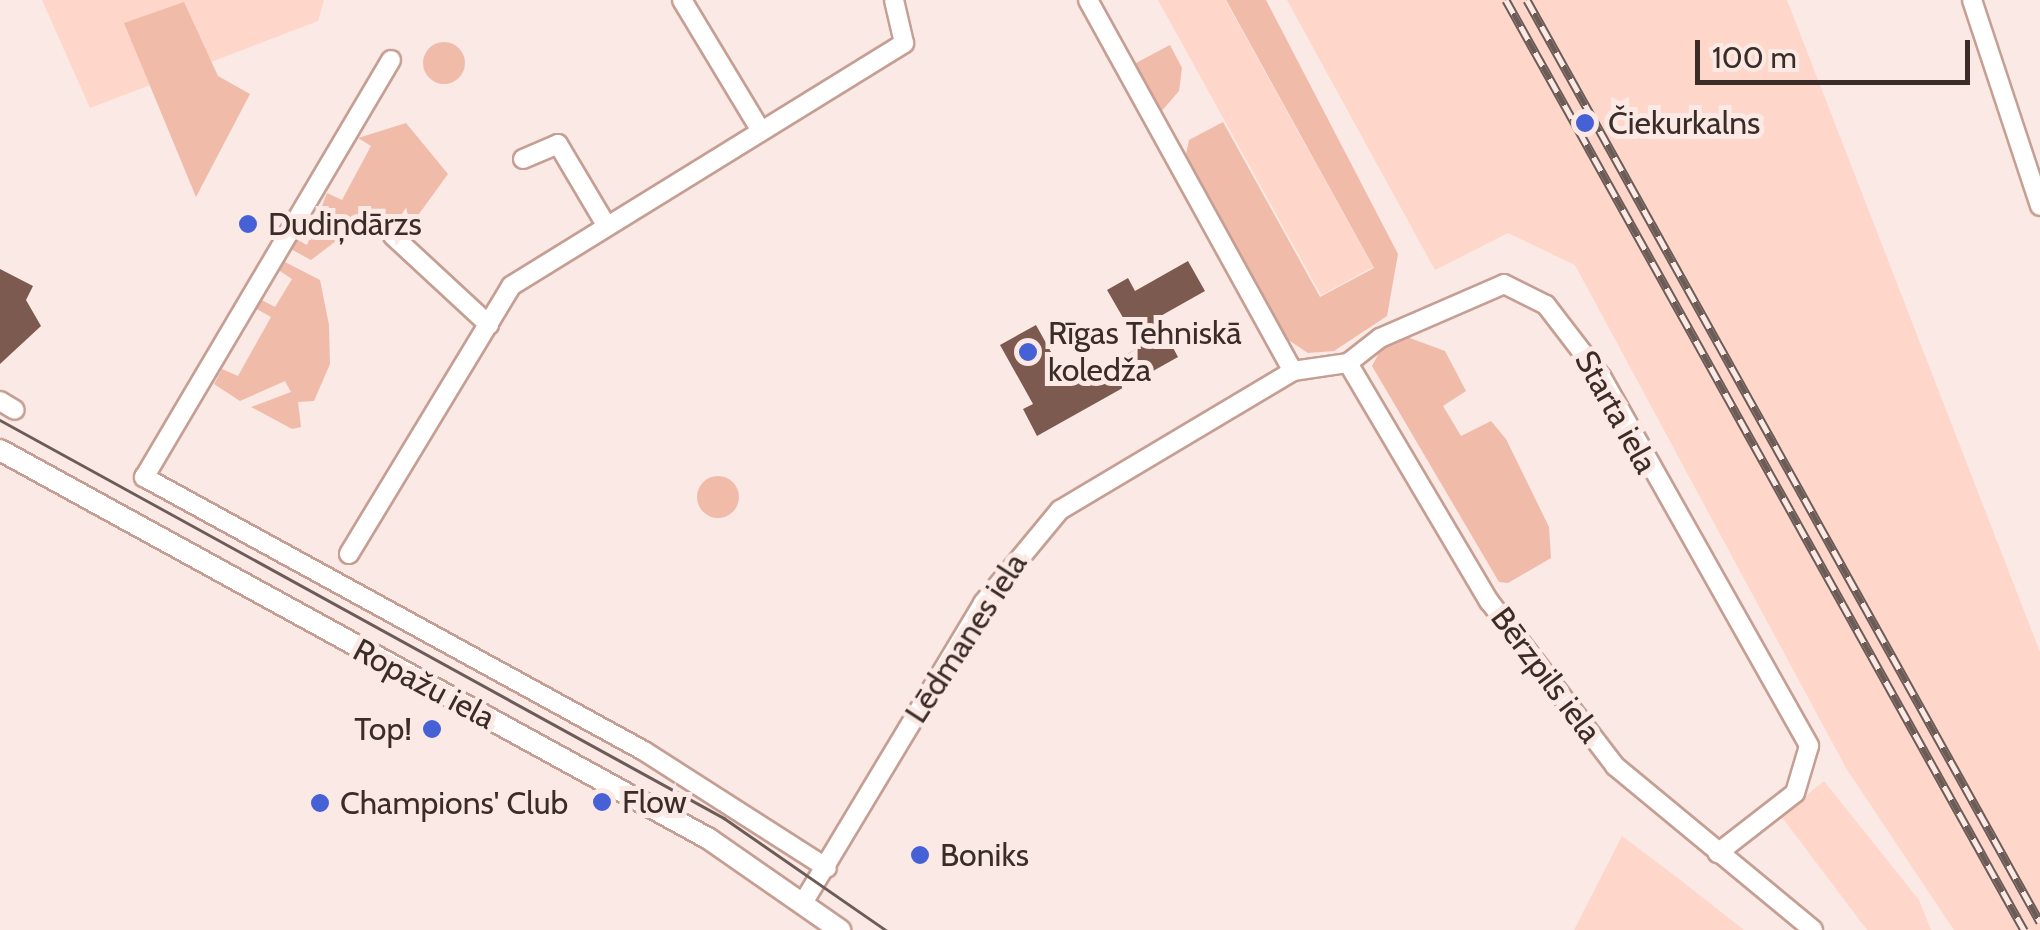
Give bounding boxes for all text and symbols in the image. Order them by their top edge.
scale bar [1700,20,1975,82]
text: 100 m [1712,39,1797,76]
place label: Čiekurkalns [1608,104,1760,142]
marker: Čiekurkalns [1572,110,1598,136]
place label: Dudiņdārzs [268,205,422,243]
marker: Dudiņdārzs [237,213,259,235]
place label: Rīgas Tehniskā koledža [1048,315,1242,390]
marker: Rīgas Tehniskā koledža [1017,341,1039,363]
street label: Starta iela [1567,344,1665,480]
street label: Lēdmanes iela [897,546,1035,730]
street label: Bērzpils iela [1483,600,1609,750]
street label: Ropažu iela [347,631,501,737]
place label: Top! [354,710,412,748]
marker: Top! [421,718,443,740]
place label: Flow [622,783,687,821]
place label: Champions' Club [340,784,568,822]
marker: Flow [591,791,613,813]
marker: Champions' Club [309,792,331,814]
place label: Boniks [940,836,1029,874]
marker: Boniks [909,844,931,866]

